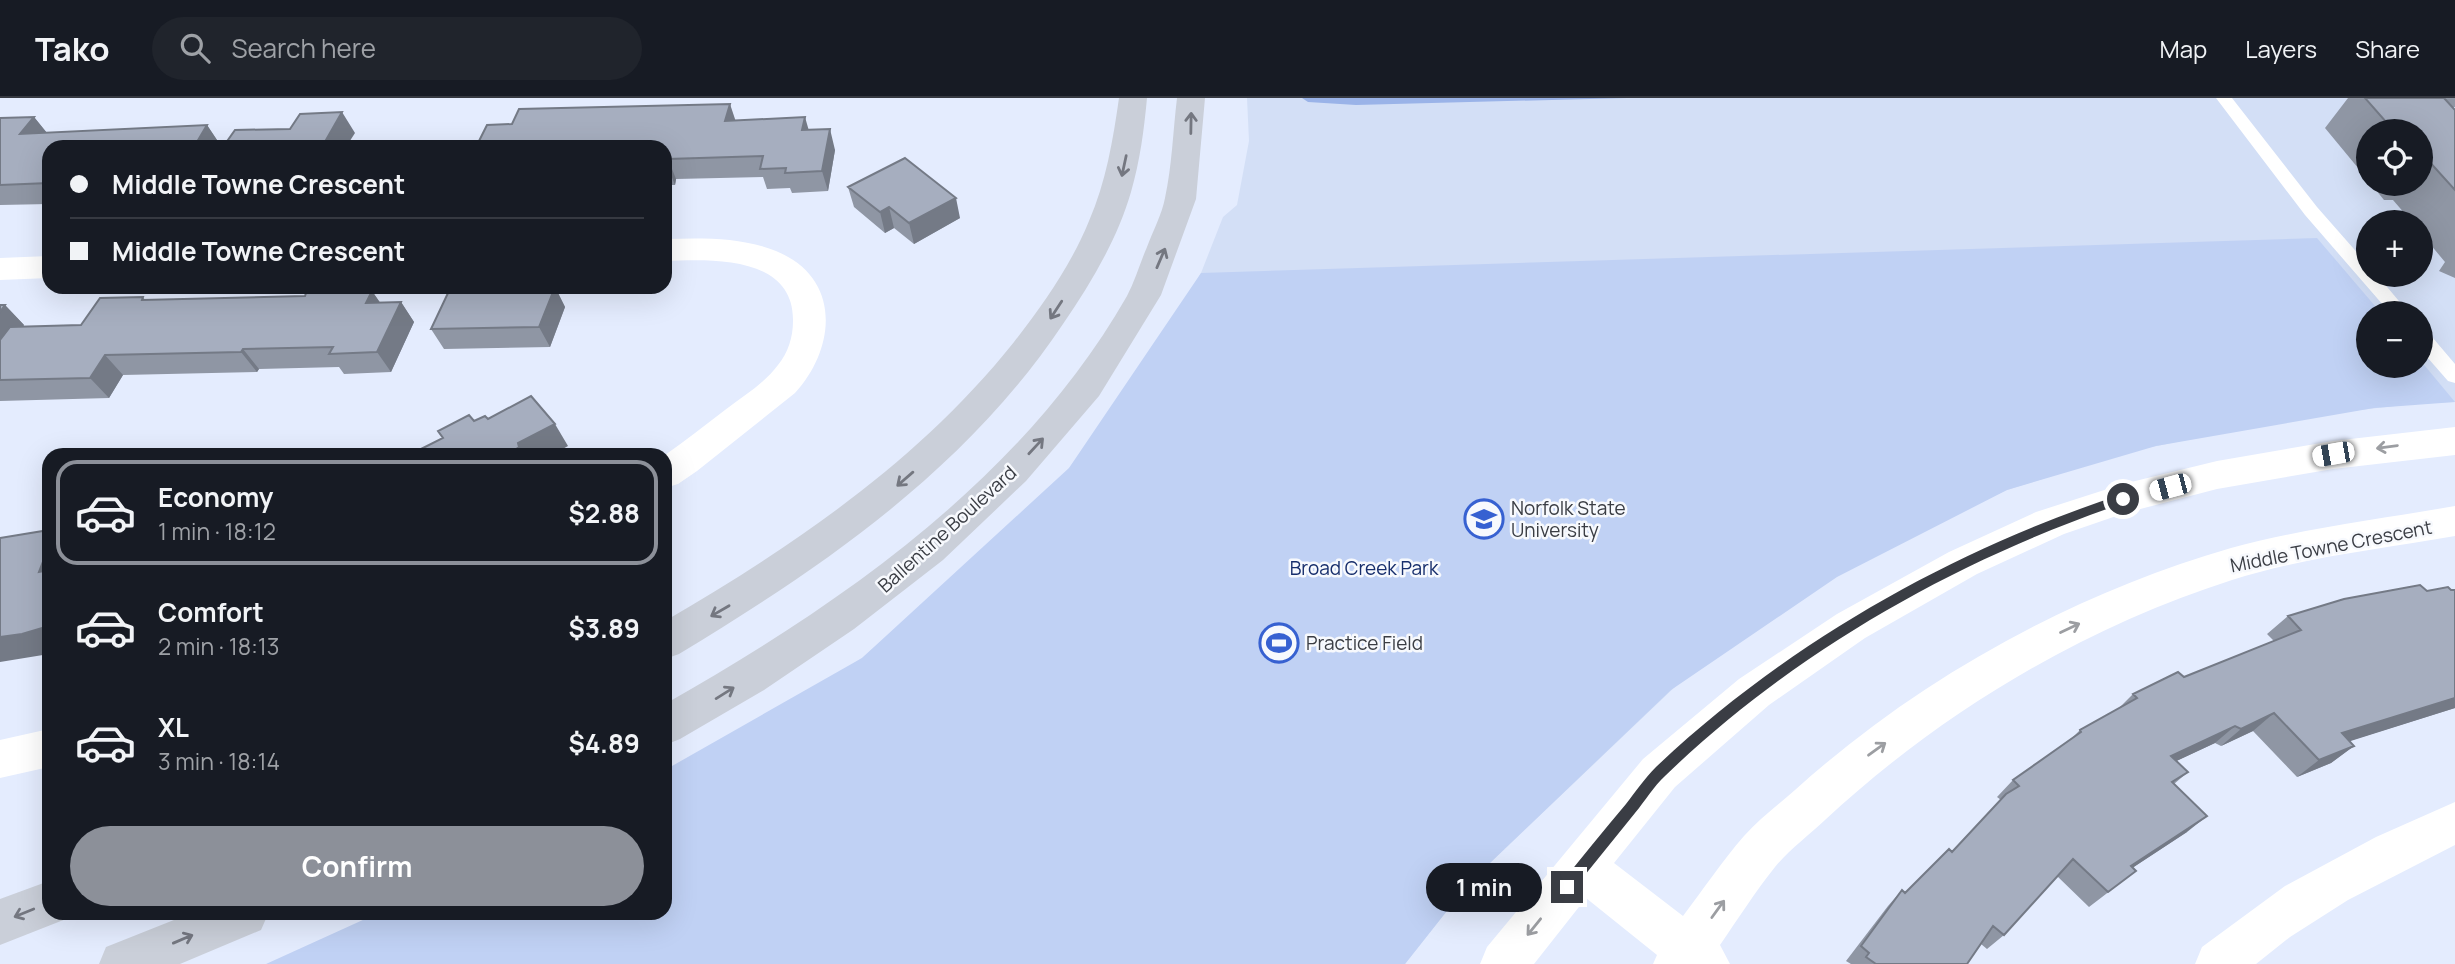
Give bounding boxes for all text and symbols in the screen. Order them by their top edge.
search box [152,17,642,80]
text: Tako [35,26,110,71]
icon: search [176,29,214,67]
text: Search here [232,30,376,66]
text: Map [2160,32,2207,65]
text: Layers [2245,32,2317,65]
text: Share [2355,32,2420,65]
one-way arrow [1184,111,1198,134]
map controls [2356,119,2433,378]
button: locate [2356,119,2433,196]
one-way arrow [1116,154,1130,177]
text: Middle Towne Crescent [112,166,405,202]
button: + [2356,210,2433,287]
text: Middle Towne Crescent [112,233,405,269]
one-way arrow [1155,247,1168,269]
one-way arrow [1048,300,1063,319]
button: − [2356,301,2433,378]
one-way arrow [1028,437,1044,455]
car [2311,440,2356,468]
one-way arrow [2376,441,2399,454]
street label: Ballentine Boulevard [872,460,1022,598]
one-way arrow [896,471,914,487]
car [2147,471,2194,503]
text: Economy [158,479,273,515]
icon: car [74,481,137,544]
route start [2107,483,2139,515]
text: $2.88 [568,495,640,531]
place label: Norfolk State University [1511,495,1626,543]
school or university icon: Norfolk State University [1463,498,1505,540]
street label: Middle Towne Crescent [2228,514,2434,578]
text: 1 min · 18:12 [158,515,276,547]
park label: Broad Creek Park [1290,555,1439,581]
text: Comfort [158,594,264,630]
icon: car [74,596,137,659]
one-way arrow [710,604,730,618]
text: $3.89 [569,610,640,646]
one-way arrow [2059,621,2080,635]
sports icon: Practice Field [1258,622,1300,664]
text: 2 min · 18:13 [158,630,280,662]
place label: Practice Field [1306,630,1423,656]
one-way arrow [714,686,734,700]
text: XL [158,709,189,745]
icon: car [74,711,137,774]
text: $4.89 [568,725,640,761]
one-way arrow [1868,742,1887,757]
text: 3 min · 18:14 [158,745,280,777]
button: Confirm [70,826,644,906]
callout: 1 min [1427,862,1542,912]
text: 1 min [1456,871,1512,903]
route end [1551,871,1583,903]
one-way arrow [1710,900,1725,919]
one-way arrow [14,907,36,920]
one-way arrow [1526,918,1542,936]
one-way arrow [172,931,194,944]

